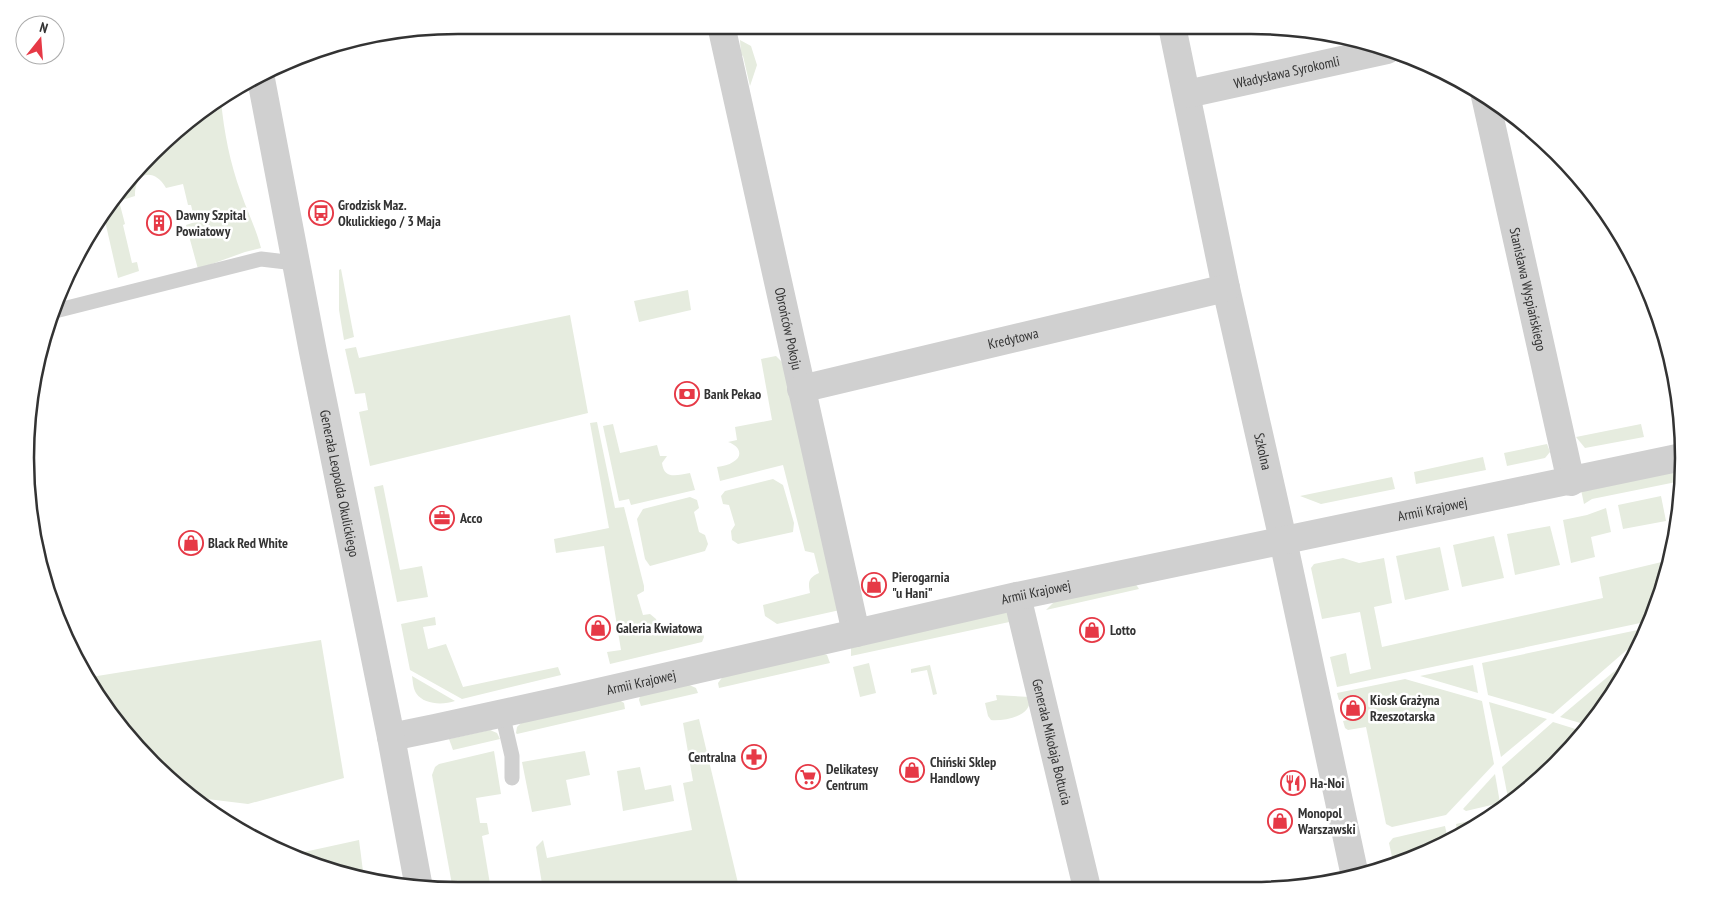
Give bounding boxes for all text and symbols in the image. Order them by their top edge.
north arrow [15,15,65,65]
text: N [38,18,50,37]
street label: Władysława Syrokomli [1232,52,1341,92]
place label: Grodzisk Maz. Okulickiego / 3 Maja [338,196,441,230]
bus stop icon: Grodzisk Maz. Okulickiego / 3 Maja [308,200,334,226]
place label: Dawny Szpital Powiatowy [176,206,247,240]
building icon: Dawny Szpital Powiatowy [146,210,172,236]
street label: Stanisława Wyspiańskiego [1506,226,1551,353]
street label: Obrońców Pokoju [771,286,806,372]
street label: Kredytowa [986,324,1040,353]
bank icon: Bank Pekao [674,381,700,407]
place label: Bank Pekao [704,385,761,403]
street label: Generała Leopolda Okulickiego [316,408,363,559]
street label: Szkolna [1250,431,1276,472]
street label: Armii Krajowej [1396,493,1469,525]
office icon: Acco [429,505,455,531]
place label: Acco [459,509,482,527]
shop icon: Black Red White [178,530,204,556]
place label: Black Red White [208,534,288,552]
place label: Pierogarnia "u Hani" [892,568,950,602]
shop icon: Pierogarnia "u Hani" [861,572,887,598]
street label: Armii Krajowej [999,576,1072,608]
shop icon: Galeria Kwiatowa [585,615,611,641]
shop icon: Lotto [1079,617,1105,643]
place label: Galeria Kwiatowa [616,619,703,637]
place label: Lotto [1110,621,1136,639]
street label: Armii Krajowej [605,666,678,699]
street label: Generała Mikołaja Bołtucia [1028,677,1076,807]
place label: Kiosk Grażyna Rzeszotarska [1370,691,1440,725]
shop icon: Kiosk Grażyna Rzeszotarska [1340,695,1366,721]
pharmacy icon: Centralna [741,744,767,770]
place label: Centralna [688,748,736,766]
place label: Chiński Sklep Handlowy [930,753,996,787]
shop icon: Chiński Sklep Handlowy [899,757,925,783]
place label: Delikatesy Centrum [826,760,879,794]
supermarket icon: Delikatesy Centrum [795,764,821,790]
restaurant icon: Ha-Noi [1280,770,1306,796]
place label: Ha-Noi [1310,774,1344,792]
place label: Monopol Warszawski [1297,804,1356,838]
shop icon: Monopol Warszawski [1267,808,1293,834]

